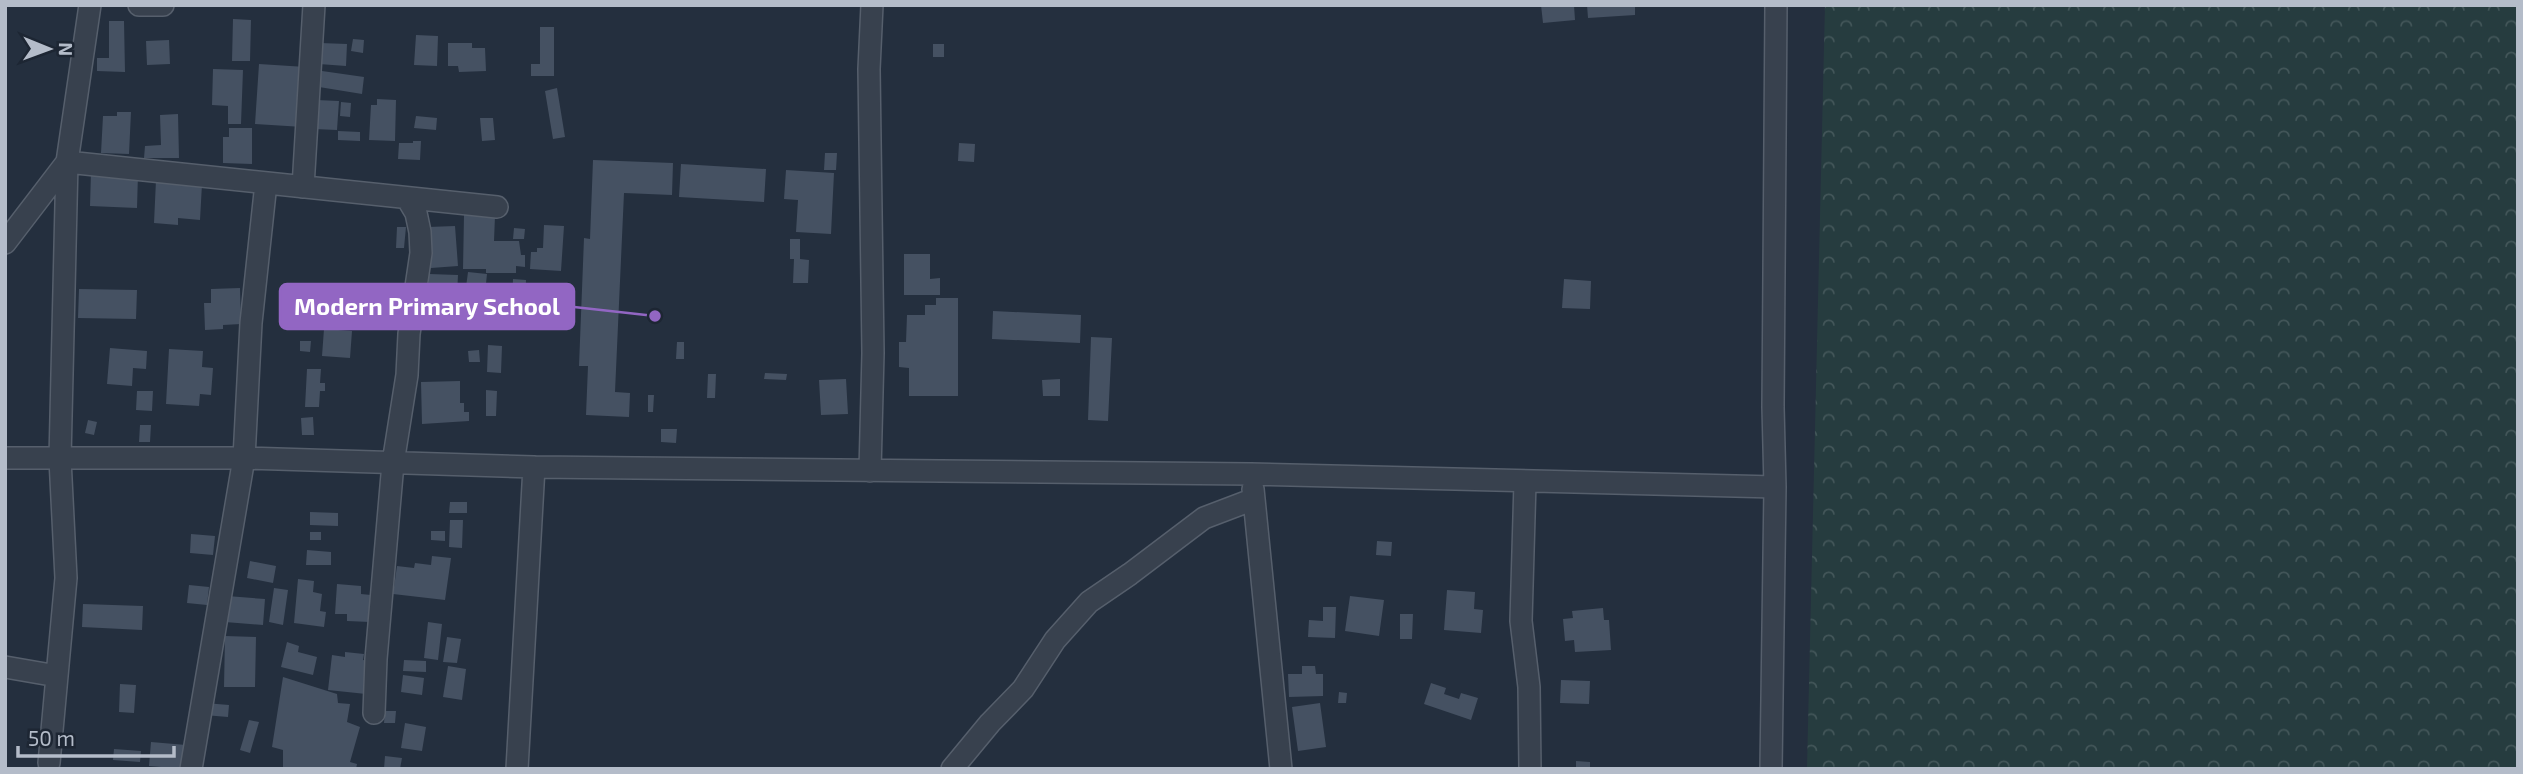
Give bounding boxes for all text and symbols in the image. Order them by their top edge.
north arrow [14,14,84,84]
text: N [55,42,78,56]
callout: Modern Primary School [280,284,574,329]
text: Modern Primary School [294,291,560,320]
scale bar [18,714,173,758]
text: 50 m [28,725,75,750]

